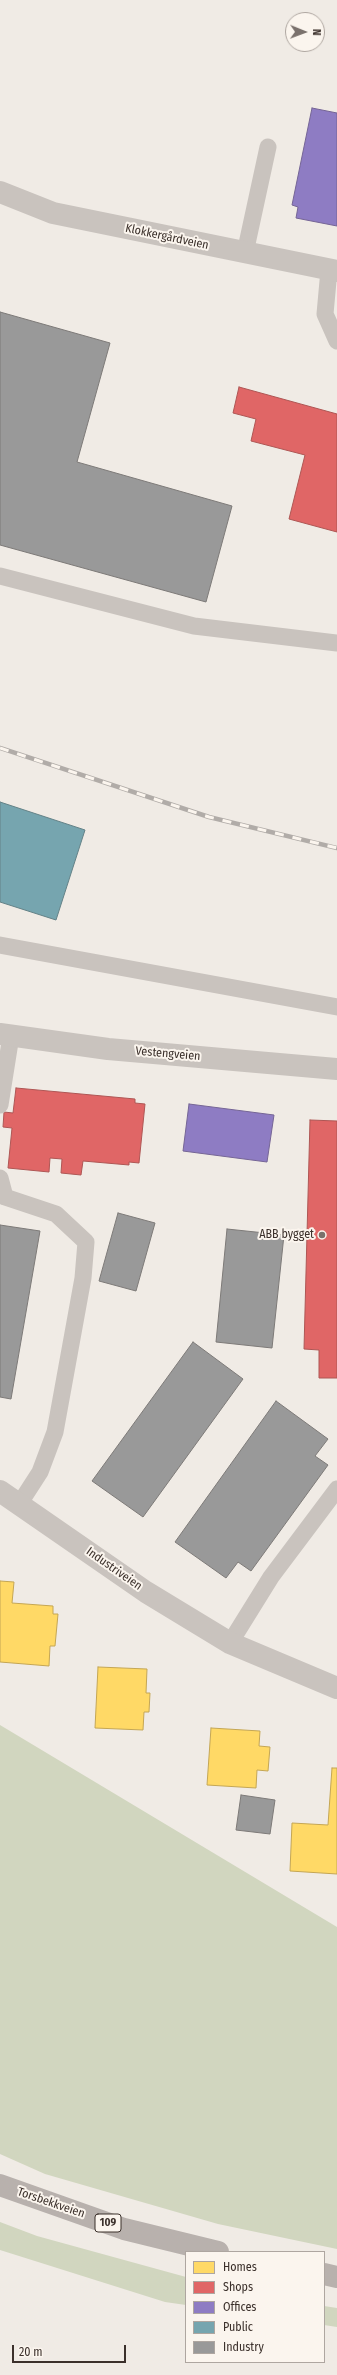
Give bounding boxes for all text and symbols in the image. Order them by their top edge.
north arrow [285,12,325,52]
text: N [310,29,323,36]
street label: Klokkergårdveien [124,221,210,253]
street label: Vestengveien [135,1044,201,1064]
place label: ABB bygget [259,1228,314,1242]
marker: ABB bygget [317,1230,327,1240]
street label: Industriveien [83,1544,145,1594]
street label: Torsbekkveien [15,2185,87,2221]
road number: 109 [95,2214,121,2232]
legend [185,2251,325,2363]
text: Homes [223,2260,257,2274]
text: Shops [223,2280,253,2294]
text: Offices [223,2300,256,2314]
text: Public [223,2320,253,2334]
scale bar [14,2337,128,2363]
text: Industry [223,2340,264,2354]
text: 20 m [19,2345,43,2359]

